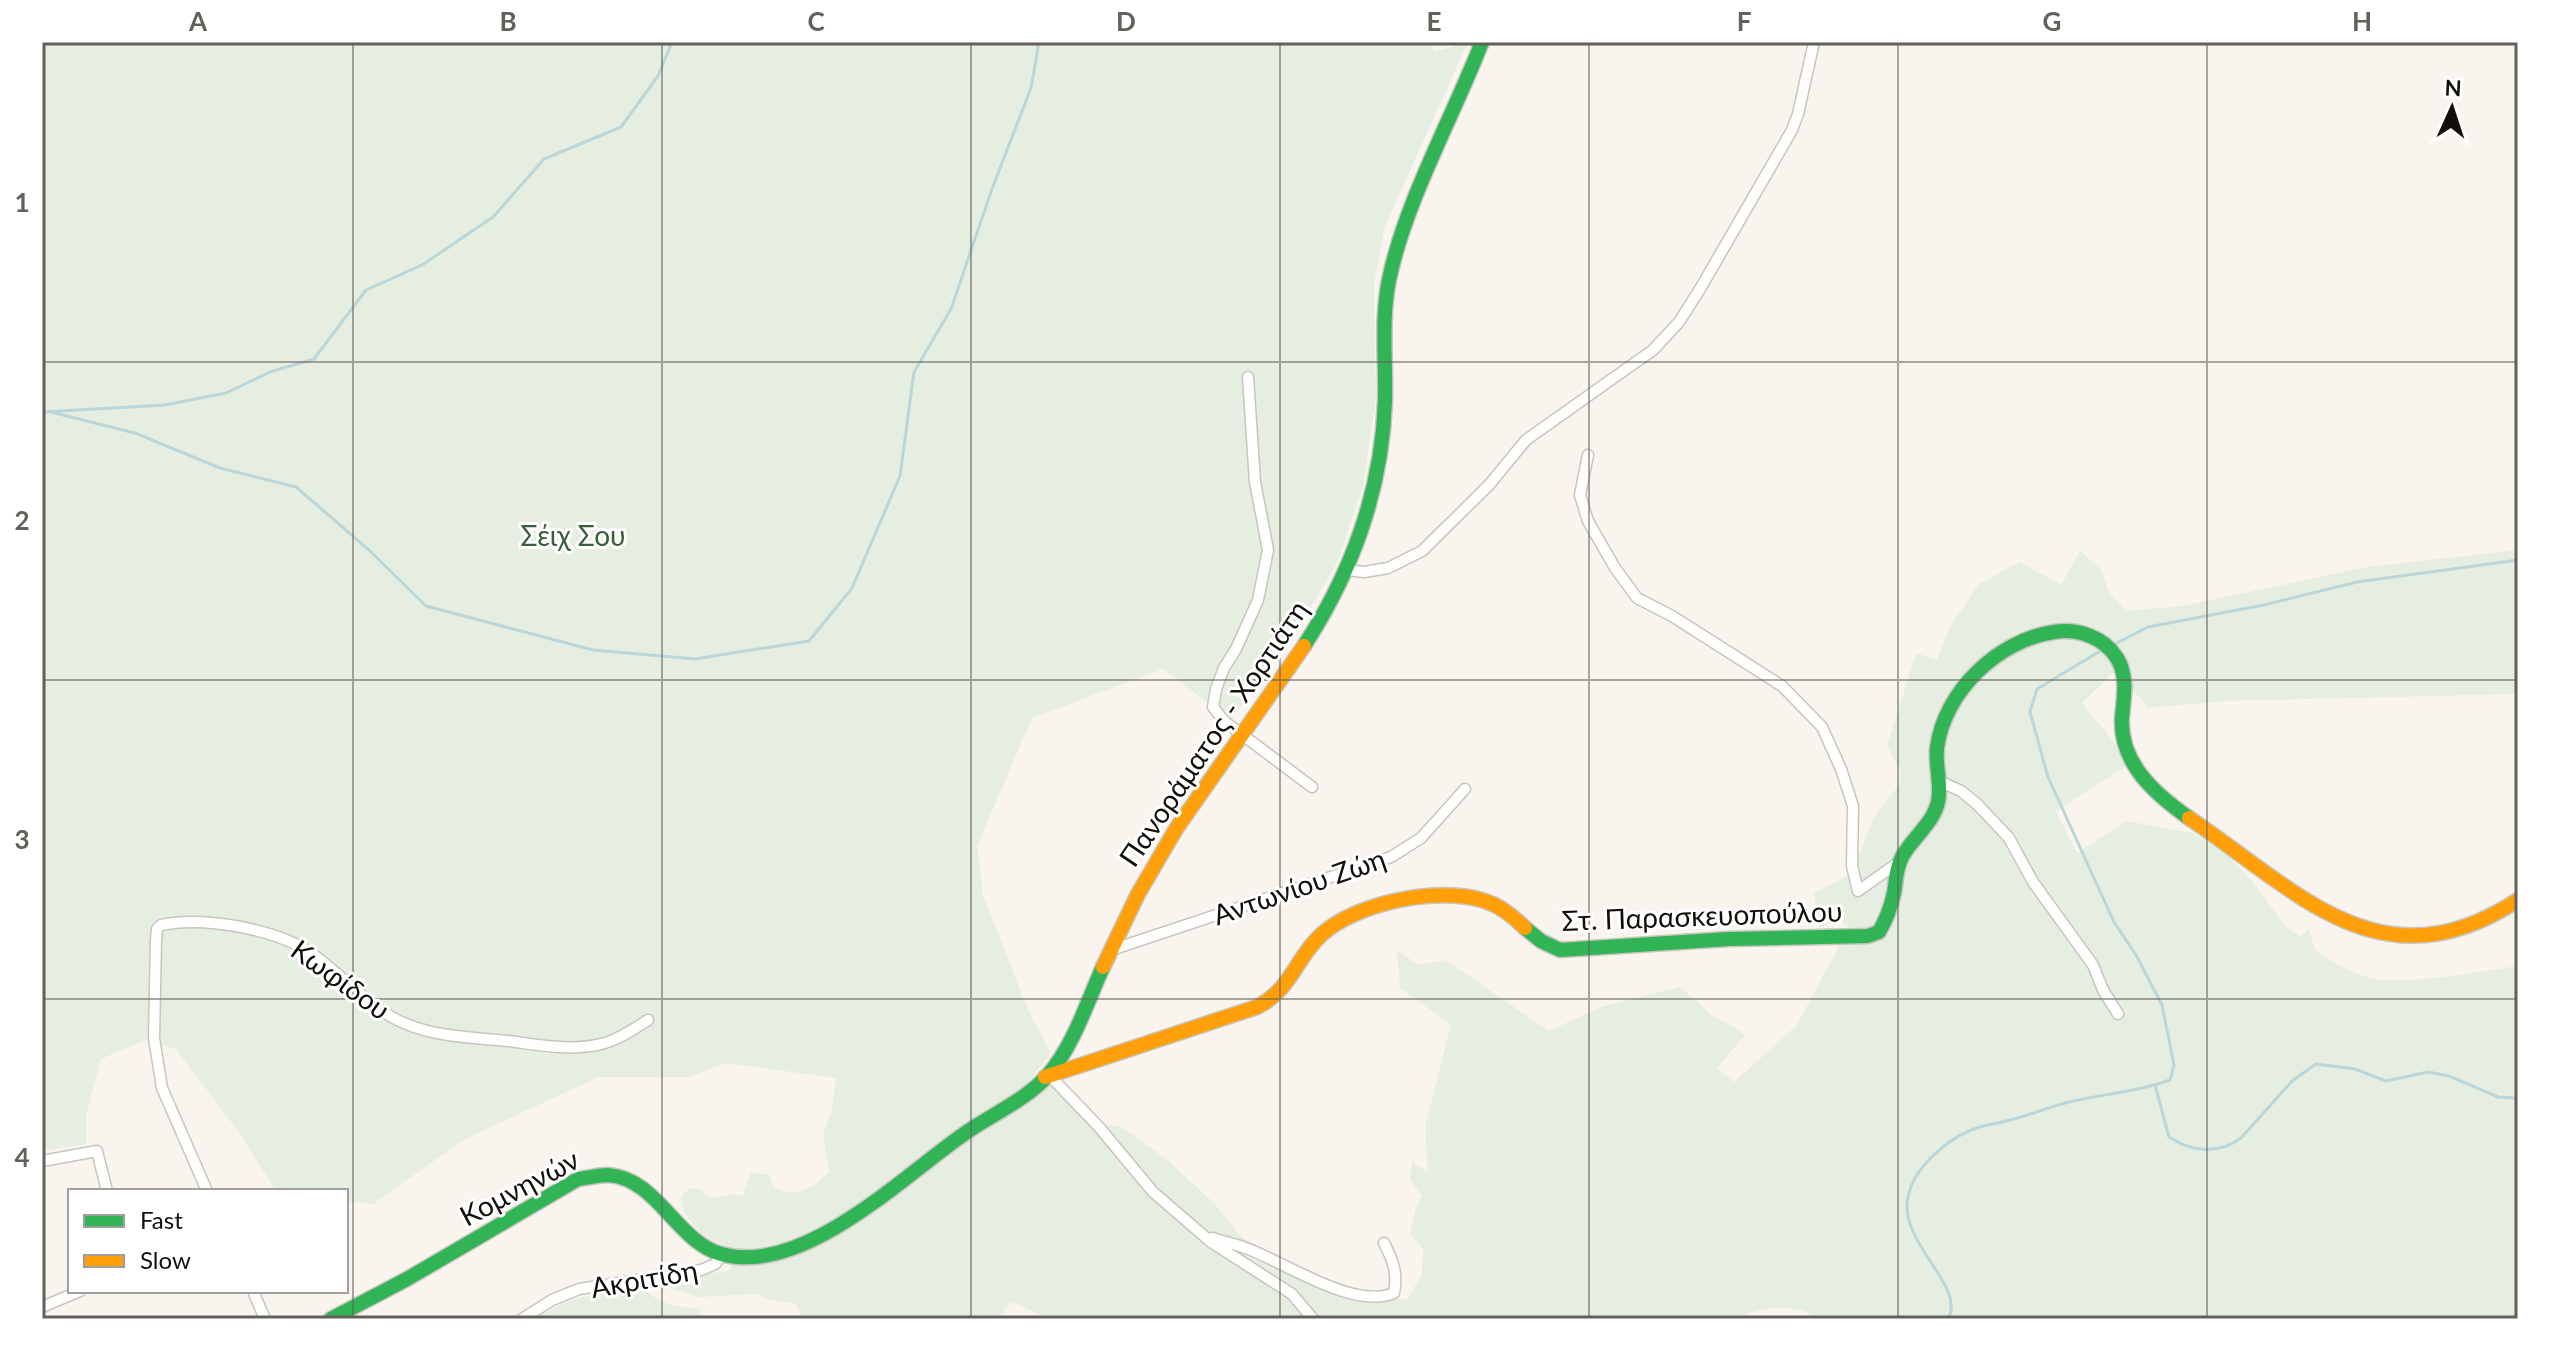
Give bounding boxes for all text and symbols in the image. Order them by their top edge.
text: A [188,5,208,37]
text: B [499,5,517,37]
text: C [807,5,825,37]
text: D [1116,5,1136,37]
text: E [1427,5,1441,37]
text: F [1737,5,1751,37]
text: G [2043,5,2061,37]
text: H [2352,5,2372,37]
north arrow [2412,68,2492,148]
text: N [2444,74,2462,101]
text: 1 [14,186,30,218]
text: 2 [14,504,30,536]
park label: Σέιχ Σου [520,518,626,552]
street label: Πανοράματος - Χορτιάτη [1111,594,1315,872]
text: 3 [14,823,30,855]
street label: Αντωνίου Ζώη [1208,841,1390,931]
street label: Στ. Παρασκευοπούλου [1561,893,1843,937]
street label: Κωφίδου [285,932,397,1026]
text: 4 [14,1141,30,1173]
street label: Κομνηνών [454,1141,584,1233]
legend [68,1189,348,1293]
text: Fast [140,1205,183,1234]
text: Slow [140,1245,191,1274]
street label: Ακριτίδη [588,1252,700,1304]

